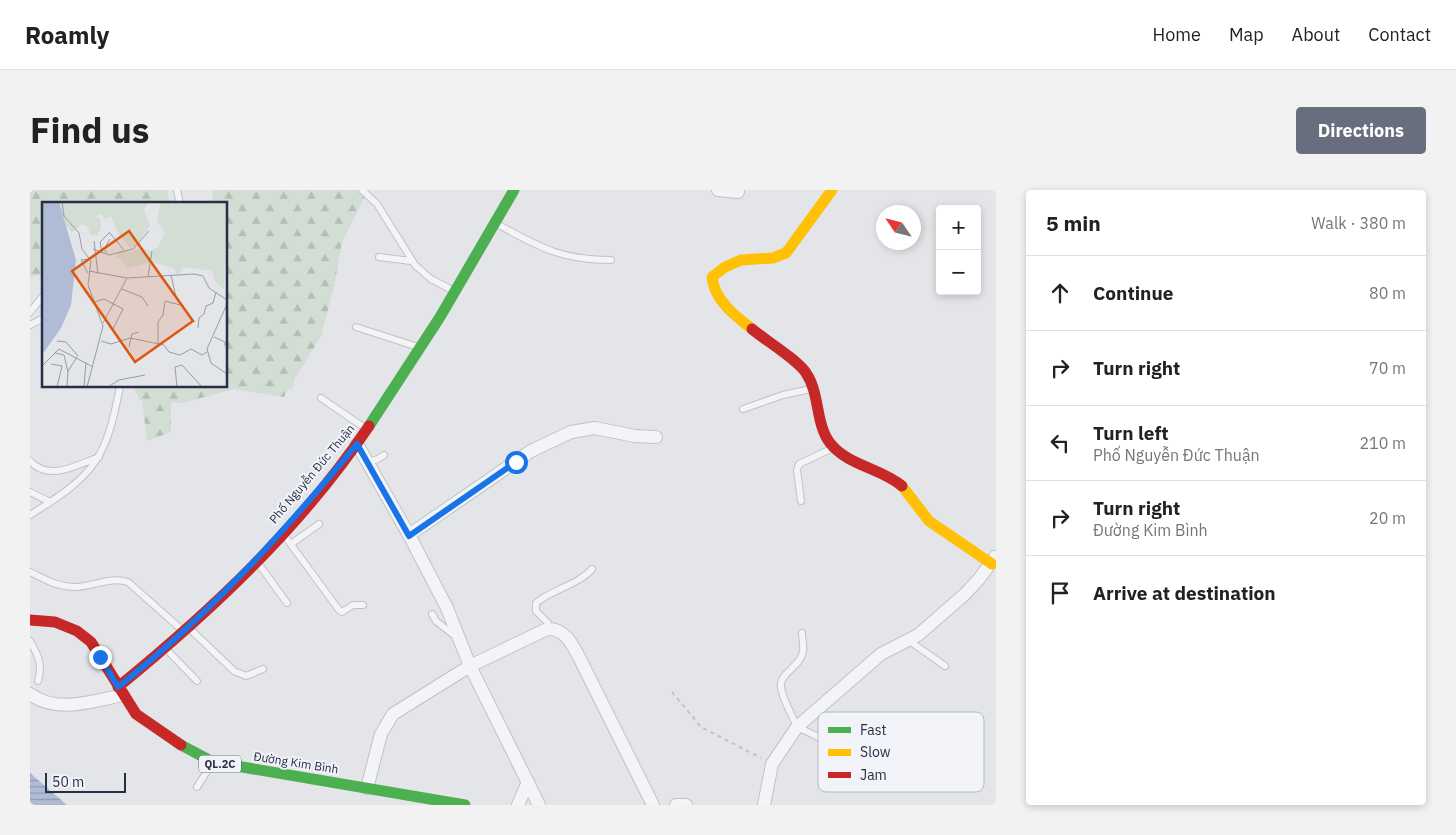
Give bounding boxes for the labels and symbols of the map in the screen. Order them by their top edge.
inset map [42,202,228,388]
north arrow [876,205,921,250]
street label: Phố Nguyễn Đức Thuận [266,421,358,526]
route start [505,451,528,474]
route end [89,646,112,669]
legend [818,712,984,792]
text: Fast [860,721,886,739]
text: Slow [860,743,891,761]
street label: Đường Kim Bình [252,748,340,777]
road number: QL.2C [199,756,241,772]
text: Jam [860,766,887,784]
scale bar [45,770,126,793]

